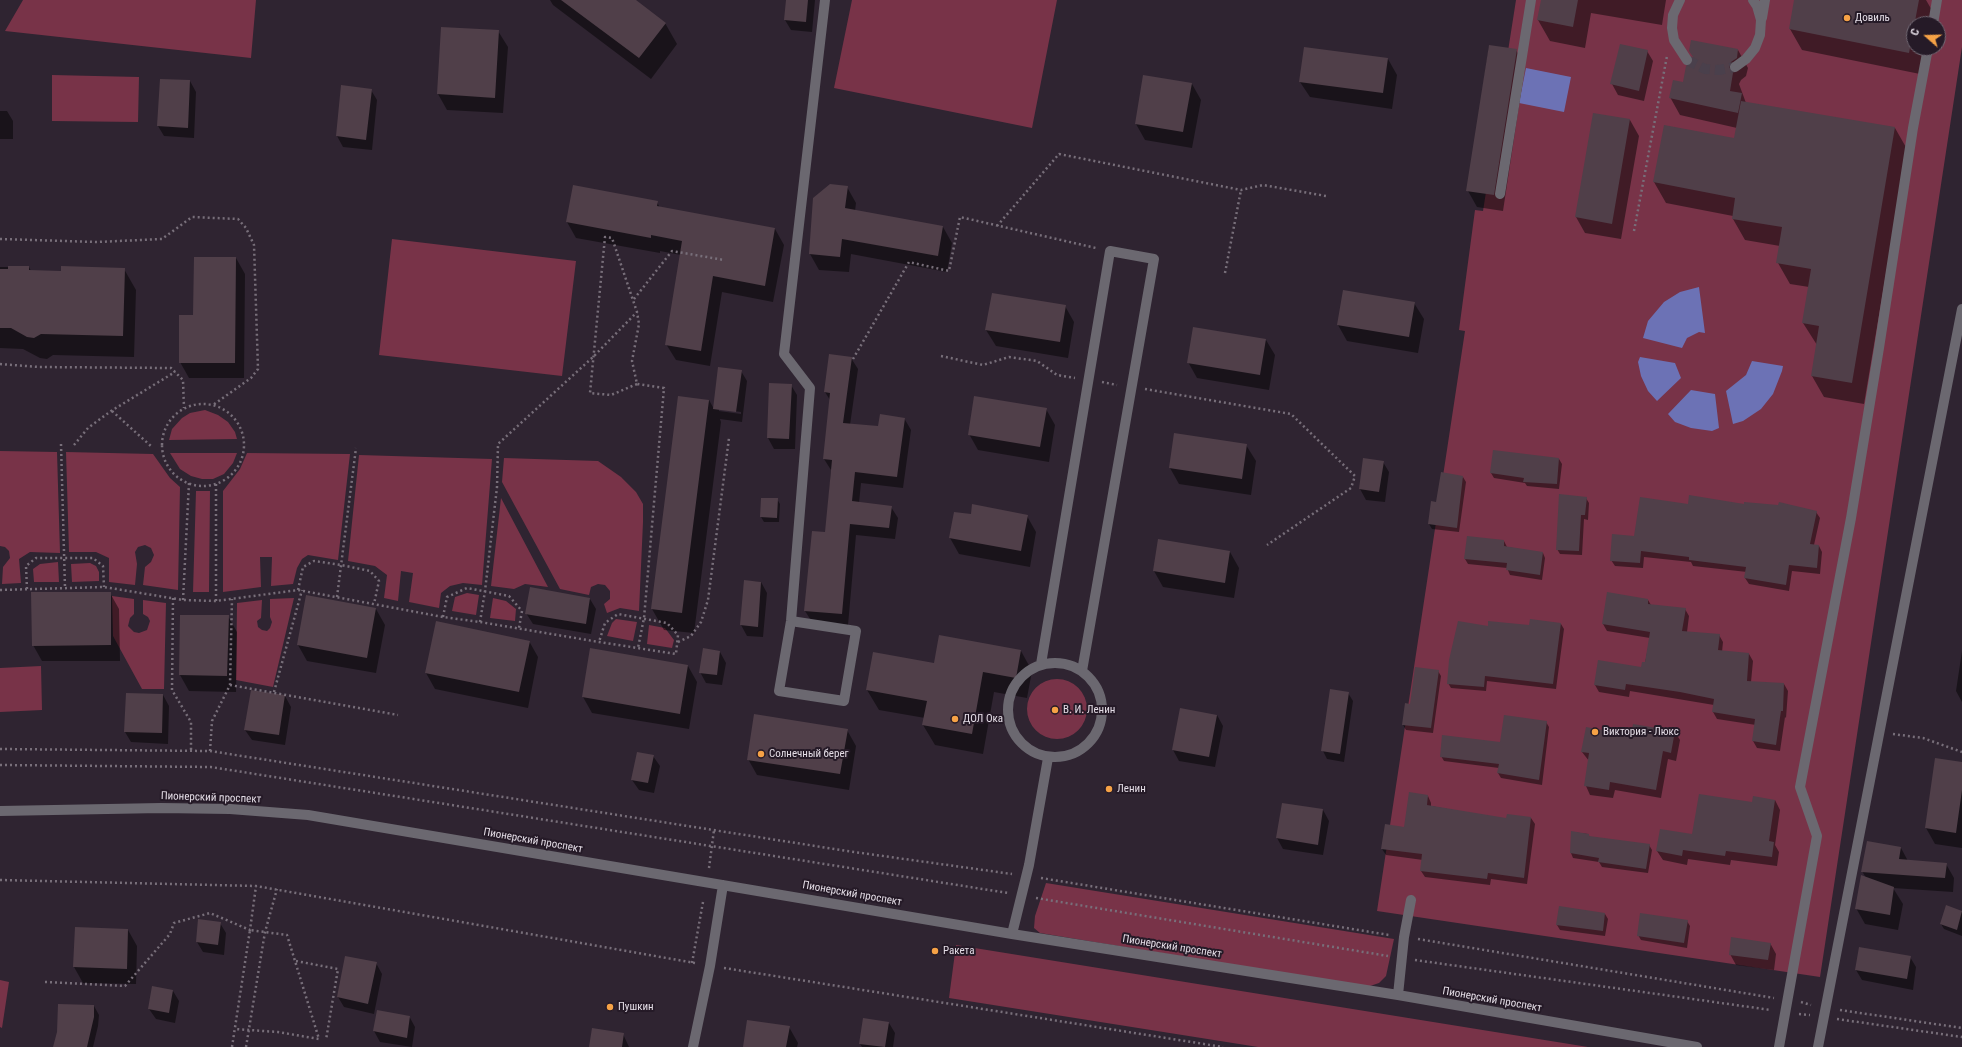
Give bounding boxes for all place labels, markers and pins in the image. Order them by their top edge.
place label: Довиль [1855,11,1890,25]
marker: Довиль [1842,13,1852,23]
place label: В. И. Ленин [1063,703,1115,717]
marker: В. И. Ленин [1050,705,1060,715]
place label: ДОЛ Ока [963,712,1003,726]
marker: ДОЛ Ока [950,714,960,724]
place label: Виктория - Люкс [1603,725,1679,739]
marker: Виктория - Люкс [1590,727,1600,737]
place label: Солнечный берег [769,747,849,761]
marker: Солнечный берег [756,749,766,759]
place label: Ленин [1117,782,1146,796]
marker: Ленин [1104,784,1114,794]
place label: Ракета [943,944,974,958]
marker: Ракета [930,946,940,956]
place label: Пушкин [618,1000,654,1014]
marker: Пушкин [605,1002,615,1012]

